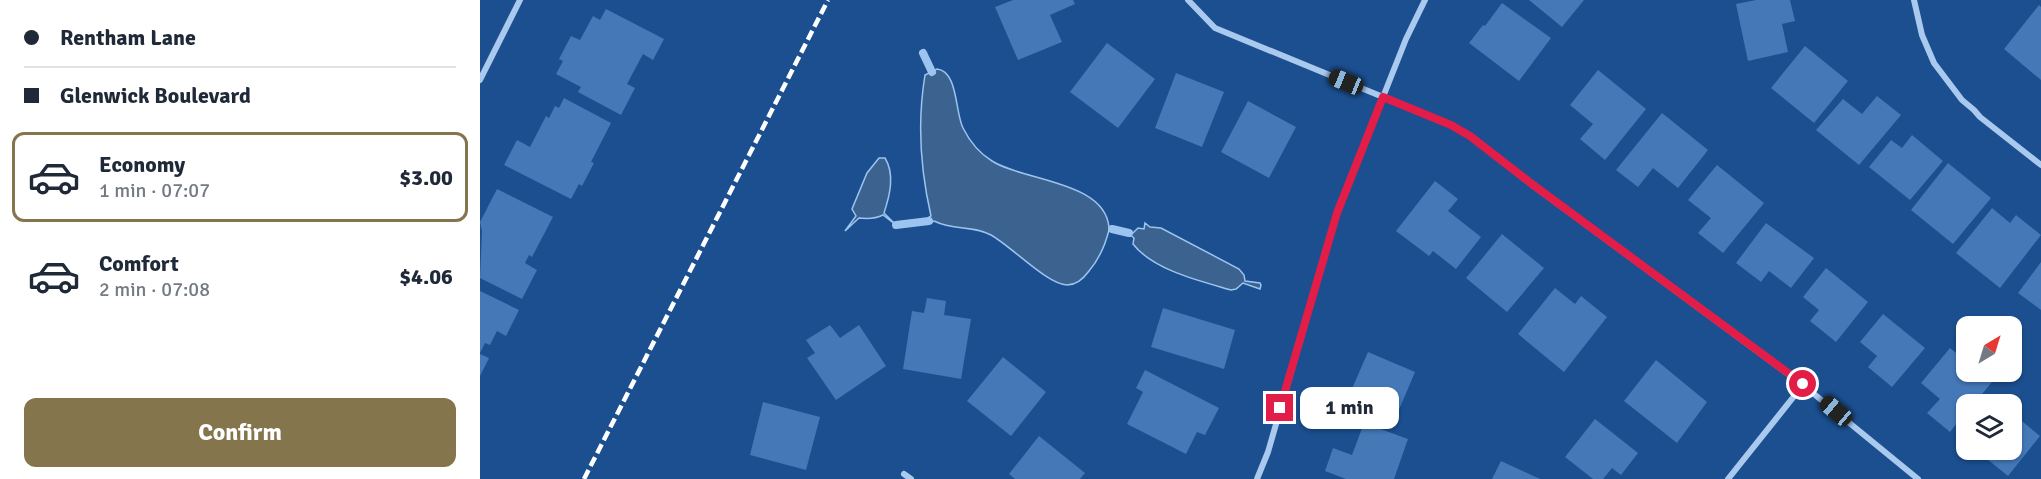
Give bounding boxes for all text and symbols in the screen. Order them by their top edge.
text: Rentham Lane [60,24,196,51]
car [1326,67,1366,97]
text: Glenwick Boulevard [60,82,251,109]
icon: car [27,150,81,204]
text: Economy [99,151,185,178]
text: $3.00 [399,164,453,191]
text: 1 min · 07:07 [99,178,210,203]
icon: car [27,249,81,303]
text: Comfort [99,250,179,277]
text: $4.06 [399,263,453,290]
text: 2 min · 07:08 [99,277,210,302]
north arrow [1956,316,2022,382]
map controls [1956,316,2022,460]
route start [1789,370,1816,397]
callout: 1 min [1301,387,1400,429]
car [1816,393,1856,429]
route end [1266,394,1293,421]
button: layers [1956,394,2022,460]
text: 1 min [1325,395,1374,420]
button: Confirm [24,398,456,467]

